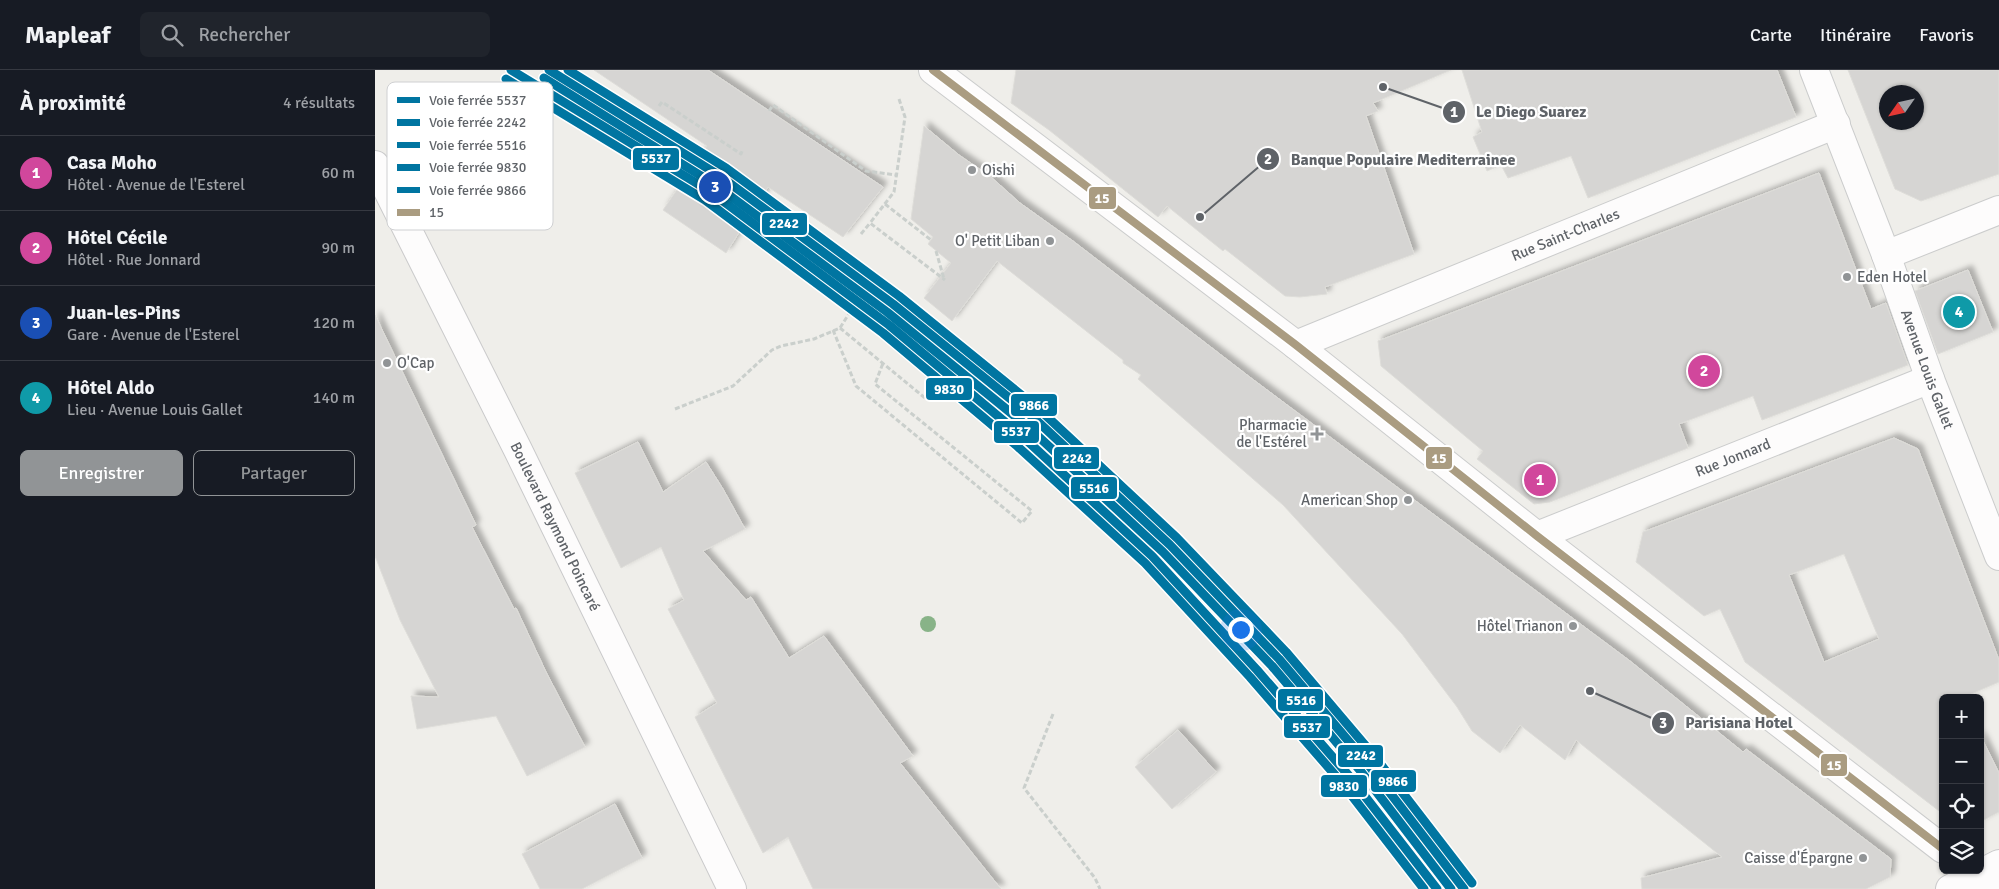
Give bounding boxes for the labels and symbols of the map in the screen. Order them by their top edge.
legend [387,82,553,230]
north arrow [1879,85,1924,130]
text: Voie ferrée 5537 [429,92,526,109]
callout: Le Diego Suarez [1441,96,1597,127]
text: Le Diego Suarez [1476,102,1586,122]
text: 1 [1450,103,1458,121]
text: Voie ferrée 2242 [429,114,526,131]
text: Voie ferrée 5516 [429,137,526,154]
callout: Banque Populaire Mediterrainee [1256,143,1526,174]
line badge: 5537 [632,147,680,171]
text: 5537 [641,150,672,167]
text: 2 [1264,150,1272,168]
text: Banque Populaire Mediterrainee [1291,150,1515,170]
text: Voie ferrée 9830 [429,159,526,176]
place label: Oishi [982,161,1015,179]
marker: Oishi [966,164,978,176]
pin: 3 [699,168,731,206]
text: Voie ferrée 9866 [429,182,526,199]
line badge: 15 [1088,186,1117,210]
text: 15 [1094,190,1110,207]
text: 15 [429,204,444,221]
street label: Rue Saint-Charles [1509,204,1622,265]
line badge: 2242 [761,212,808,236]
text: 2242 [769,215,799,232]
place label: O' Petit Liban [955,232,1040,250]
marker: O' Petit Liban [1044,235,1056,247]
place label: Eden Hotel [1857,268,1927,286]
marker: Eden Hotel [1841,271,1853,283]
pin: 4 [1943,293,1975,331]
street label: Avenue Louis Gallet [1897,307,1958,432]
pin: 2 [1688,352,1720,390]
place label: O'Cap [397,354,435,372]
marker: O'Cap [381,357,393,369]
line badge: 9830 [925,377,973,401]
text: 9830 [934,381,965,398]
line badge: 9866 [1010,393,1058,417]
text: 9866 [1019,397,1050,414]
place label: Pharmacie de l'Estérel [1236,416,1307,451]
line badge: 5537 [993,420,1040,444]
text: 5537 [1001,423,1032,440]
marker: Pharmacie de l'Estérel [1311,428,1323,440]
street label: Rue Jonnard [1693,435,1773,481]
street label: Boulevard Raymond Poincaré [506,439,604,614]
line badge: 2242 [1053,446,1100,470]
line badge: 15 [1425,446,1453,470]
text: 2242 [1062,450,1092,467]
text: 15 [1431,450,1447,467]
pin: 1 [1524,461,1556,499]
line badge: 5516 [1070,476,1118,500]
text: 5516 [1079,480,1110,497]
place label: American Shop [1301,491,1398,509]
marker: American Shop [1402,494,1414,506]
your location [1228,617,1254,643]
place label: Hôtel Trianon [1477,617,1563,635]
marker: Hôtel Trianon [1567,620,1579,632]
line badge: 5516 [1277,688,1324,712]
text: 5516 [1286,692,1317,709]
callout: Parisiana Hotel [1651,707,1803,738]
text: Parisiana Hotel [1685,713,1793,733]
text: 3 [1659,714,1667,732]
line badge: 5537 [1283,715,1331,739]
text: 5537 [1292,719,1323,736]
line badge: 2242 [1337,744,1384,768]
text: 2242 [1346,747,1376,764]
line badge: 15 [1820,753,1848,777]
text: 15 [1826,757,1842,774]
line badge: 9866 [1370,769,1417,793]
text: 9866 [1378,773,1409,790]
line badge: 9830 [1320,774,1368,798]
text: 9830 [1329,778,1360,795]
place label: Caisse d'Épargne [1744,848,1853,867]
marker: Caisse d'Épargne [1857,852,1869,864]

